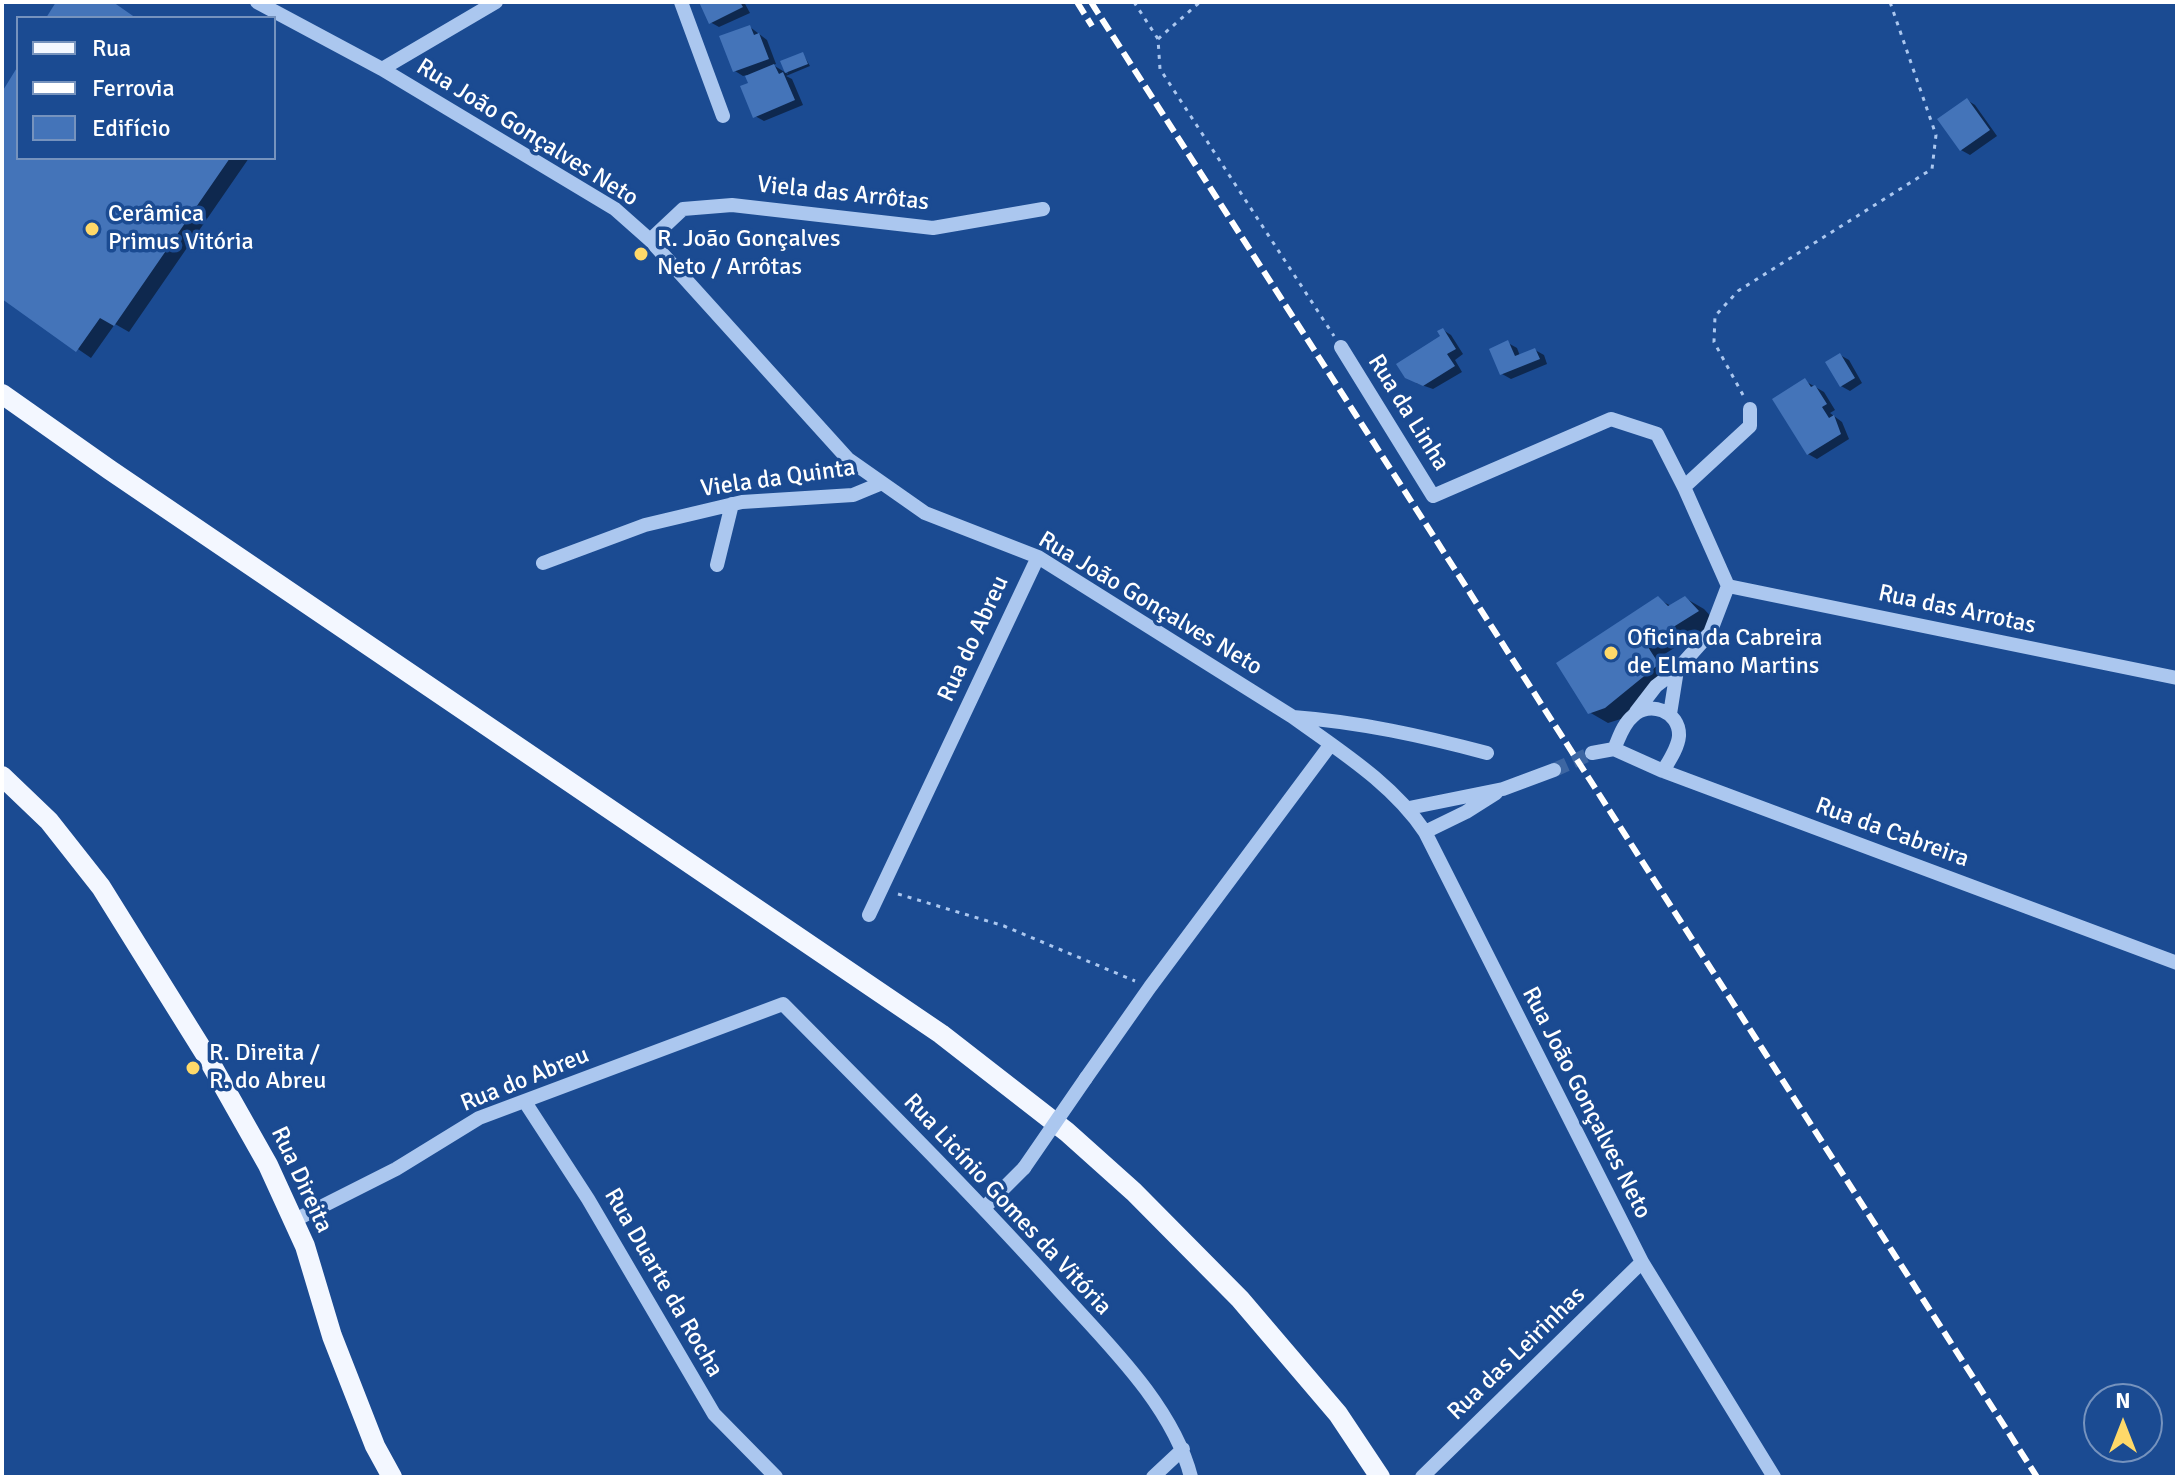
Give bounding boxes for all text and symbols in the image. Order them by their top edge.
legend [16,16,276,160]
text: Rua [92,33,131,63]
street label: Rua João Gonçalves Neto [411,53,643,213]
text: Ferrovia [92,73,175,103]
text: Edifício [92,113,170,143]
street label: Viela das Arrôtas [756,171,930,217]
place label: Cerâmica Primus Vitória [108,201,254,257]
marker: Cerâmica Primus Vitória [83,220,101,238]
place label: R. João Gonçalves Neto / Arrôtas [657,226,840,282]
marker: R. João Gonçalves Neto / Arrôtas [632,245,650,263]
street label: Rua da Linha [1361,350,1455,476]
street label: Viela da Quinta [699,454,857,504]
street label: Rua João Gonçalves Neto [1033,526,1267,682]
street label: Rua do Abreu [932,571,1016,707]
street label: Rua das Arrotas [1876,579,2038,641]
place label: Oficina da Cabreira de Elmano Martins [1627,625,1822,681]
marker: Oficina da Cabreira de Elmano Martins [1602,644,1620,662]
street label: Rua da Cabreira [1811,792,1973,874]
street label: Rua João Gonçalves Neto [1515,982,1657,1224]
place label: R. Direita / R. do Abreu [209,1040,326,1096]
street label: Rua do Abreu [457,1041,593,1119]
marker: R. Direita / R. do Abreu [184,1059,202,1077]
street label: Rua Licínio Gomes da Vitória [897,1088,1117,1322]
street label: Rua Direita [264,1122,338,1238]
street label: Rua Duarte da Rocha [597,1183,729,1383]
street label: Rua das Leirinhas [1442,1281,1592,1427]
north arrow [2083,1383,2163,1463]
text: N [2115,1387,2131,1414]

